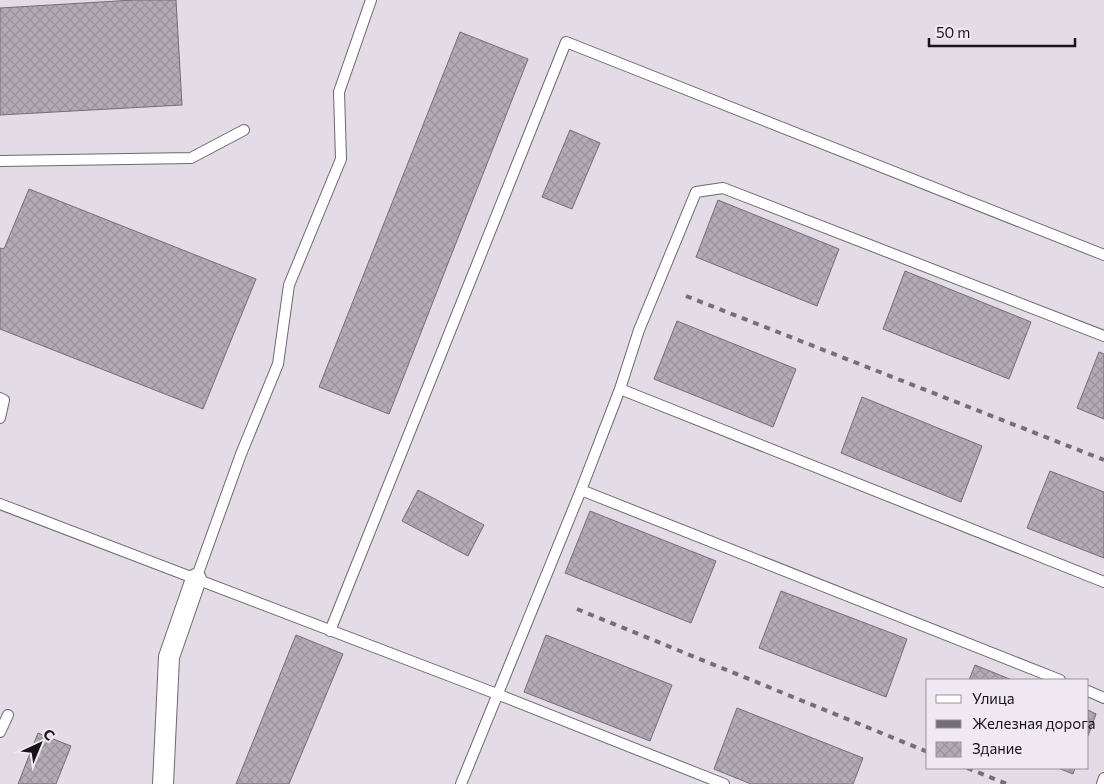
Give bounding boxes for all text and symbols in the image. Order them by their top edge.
scale bar [929,15,1075,47]
text: 50 m [936,23,970,41]
legend [926,679,1089,769]
text: Улица [972,689,1014,707]
text: Железная дорога [972,714,1096,732]
north arrow [15,719,65,769]
text: С [40,725,59,744]
text: Здание [972,739,1022,757]

